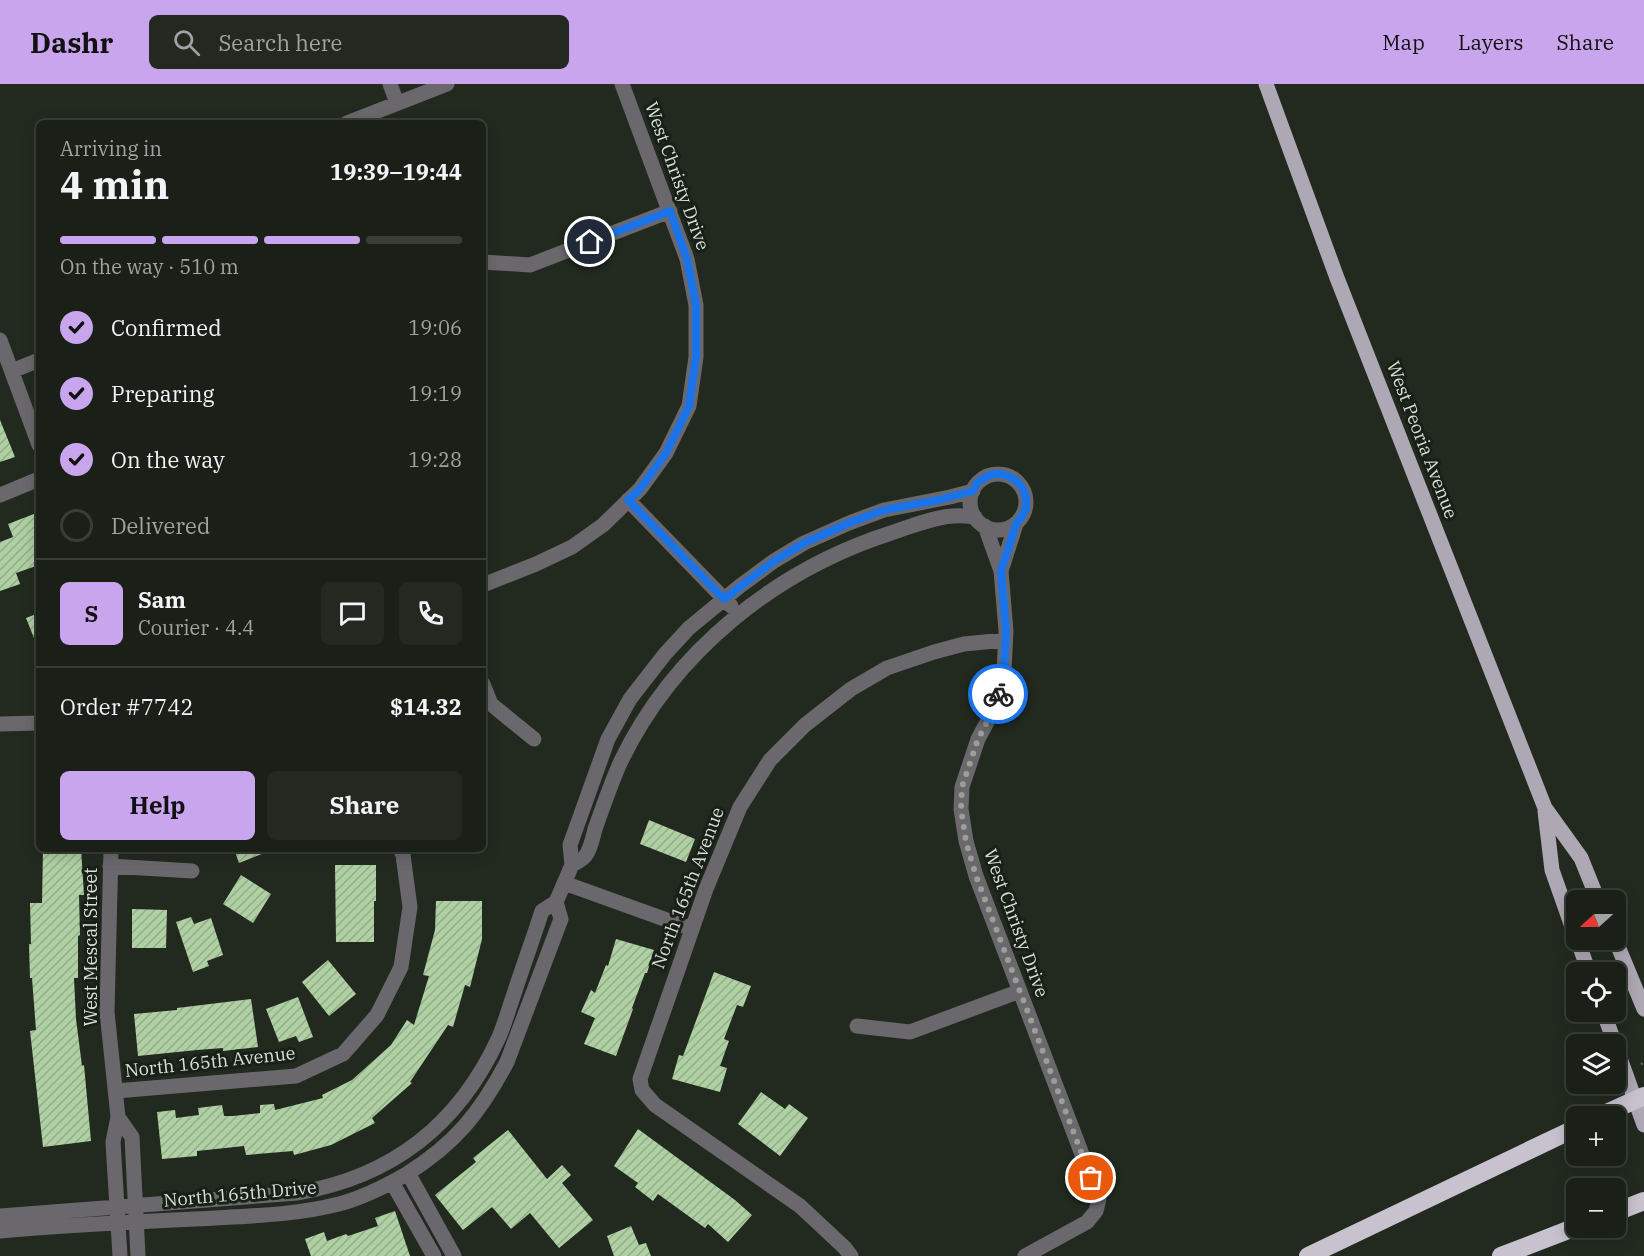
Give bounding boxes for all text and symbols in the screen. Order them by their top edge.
search box [149,15,569,69]
text: Dashr [30,24,113,61]
icon: search [170,26,203,59]
text: Search here [218,28,342,57]
text: Map [1382,28,1425,56]
text: Layers [1458,28,1524,56]
text: Share [1557,28,1614,56]
street label: West Christy Drive [640,98,715,253]
text: Arriving in [60,135,162,162]
text: 19:39–19:44 [330,157,462,186]
text: 4 min [60,159,169,210]
pin [564,216,615,267]
icon: home [573,225,606,258]
text: On the way · 510 m [60,253,239,280]
icon: check [60,311,93,344]
text: Confirmed [111,313,222,342]
text: 19:06 [408,314,462,341]
street label: West Peoria Avenue [1382,358,1463,522]
icon: check [60,377,93,410]
text: Preparing [111,379,215,408]
text: 19:19 [408,380,462,407]
icon: check [60,443,93,476]
text: On the way [111,445,225,474]
text: 19:28 [408,446,462,473]
text: Delivered [111,511,210,540]
button: chat [321,582,384,645]
button: phone [399,582,462,645]
text: Sam [138,585,186,614]
text: S [85,599,98,628]
text: Courier · 4.4 [138,614,254,641]
courier [968,664,1028,724]
icon: bike [982,678,1015,711]
text: Order #7742 [60,692,194,721]
text: $14.32 [390,692,462,721]
button: Help [60,771,255,840]
button: Share [267,771,462,840]
street label: North 165th Avenue [646,804,729,972]
street label: West Christy Drive [979,845,1054,1000]
street label: West Mescal Street [79,868,102,1026]
north arrow [1566,890,1626,950]
map controls [1566,890,1626,1238]
button: locate [1566,962,1626,1022]
button: layers [1566,1034,1626,1094]
street label: North 165th Avenue [124,1041,296,1082]
button: + [1566,1106,1626,1166]
pin [1065,1152,1116,1203]
icon: bag [1074,1161,1107,1194]
street label: North 165th Drive [162,1175,317,1212]
button: − [1566,1178,1626,1238]

